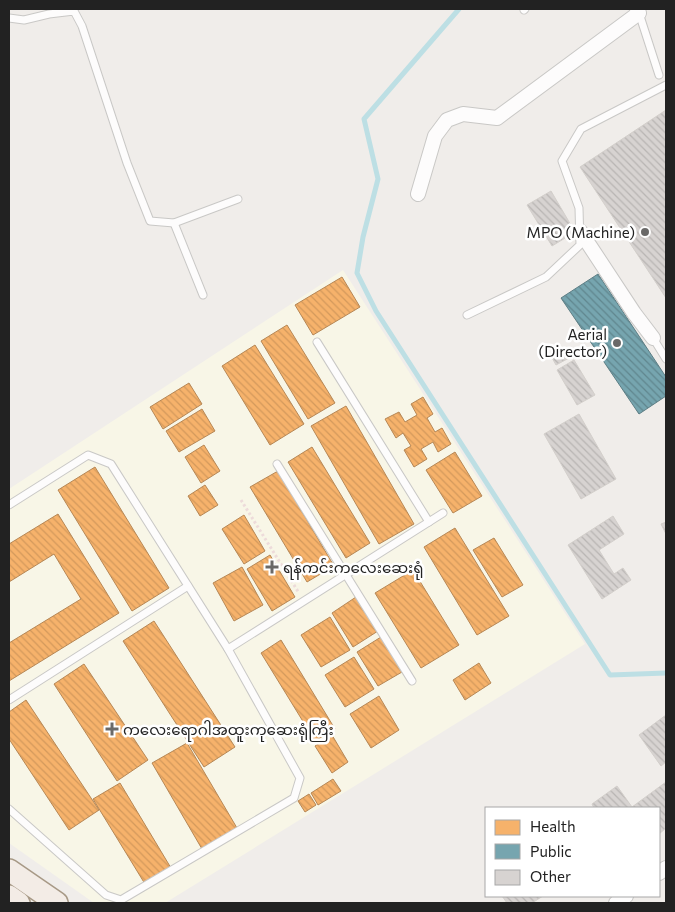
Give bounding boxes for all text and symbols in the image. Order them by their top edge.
place label: MPO (Machine) [527,223,635,241]
marker: MPO (Machine) [639,226,651,238]
place label: Aerial (Director) [539,325,607,360]
marker: Aerial (Director) [611,337,623,349]
place label: ရန်ကင်းကလေးဆေးရုံ [283,558,423,580]
marker: ရန်ကင်းကလေးဆေးရုံ [265,560,279,574]
place label: ကလေးရောဂါအထူးကုဆေးရုံကြီး [123,720,334,742]
marker: ကလေးရောဂါအထူးကုဆေးရုံကြီး [105,722,119,736]
legend [485,807,660,897]
text: Health [530,817,576,835]
text: Public [530,842,572,860]
text: Other [530,867,571,885]

